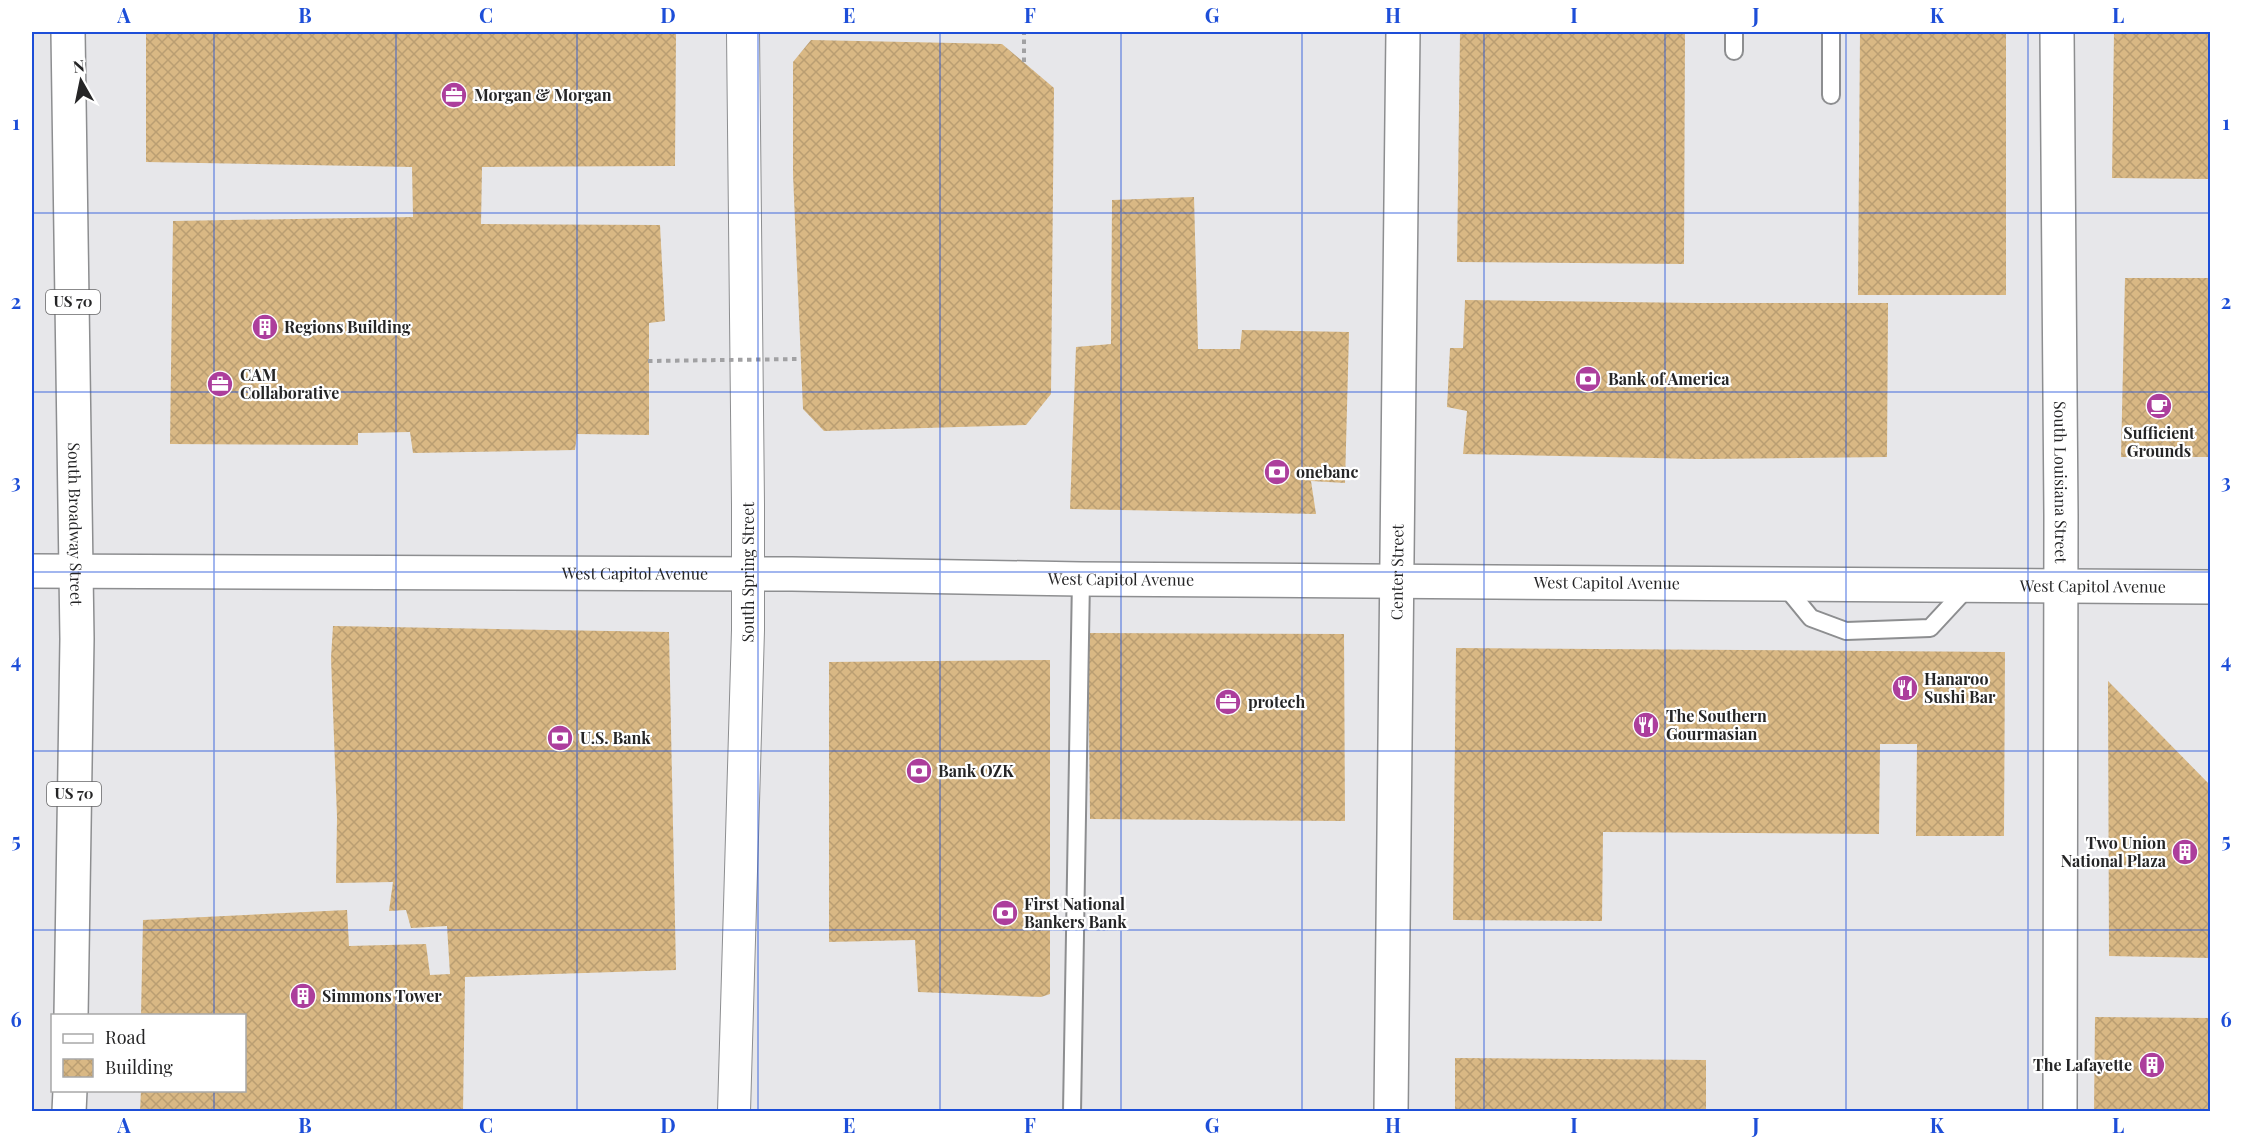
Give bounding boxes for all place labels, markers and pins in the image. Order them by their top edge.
office icon: Morgan & Morgan [439,80,469,110]
place label: Morgan & Morgan [474,84,612,105]
building icon: Regions Building [250,312,280,342]
place label: Regions Building [284,316,411,337]
place label: CAM Collaborative [240,364,339,403]
bank icon: Bank of America [1573,364,1603,394]
place label: Bank of America [1608,368,1730,389]
office icon: CAM Collaborative [205,369,235,399]
cafe icon: Sufficient Grounds [2144,391,2174,421]
place label: Sufficient Grounds [2123,422,2195,461]
bank icon: onebanc [1262,457,1292,487]
place label: onebanc [1296,461,1358,482]
place label: Hanaroo Sushi Bar [1924,668,1996,707]
restaurant icon: Hanaroo Sushi Bar [1890,673,1920,703]
office icon: protech [1213,687,1243,717]
place label: protech [1248,691,1305,712]
place label: The Southern Gourmasian [1666,705,1767,744]
restaurant icon: The Southern Gourmasian [1631,710,1661,740]
bank icon: U.S. Bank [545,723,575,753]
place label: U.S. Bank [580,727,651,748]
bank icon: Bank OZK [904,756,934,786]
place label: Bank OZK [938,760,1014,781]
place label: Two Union National Plaza [2061,832,2167,871]
building icon: Two Union National Plaza [2170,837,2200,867]
place label: First National Bankers Bank [1024,893,1127,932]
bank icon: First National Bankers Bank [990,898,1020,928]
building icon: Simmons Tower [288,981,318,1011]
place label: Simmons Tower [322,985,442,1006]
building icon: The Lafayette [2137,1050,2167,1080]
place label: The Lafayette [2033,1054,2132,1075]

